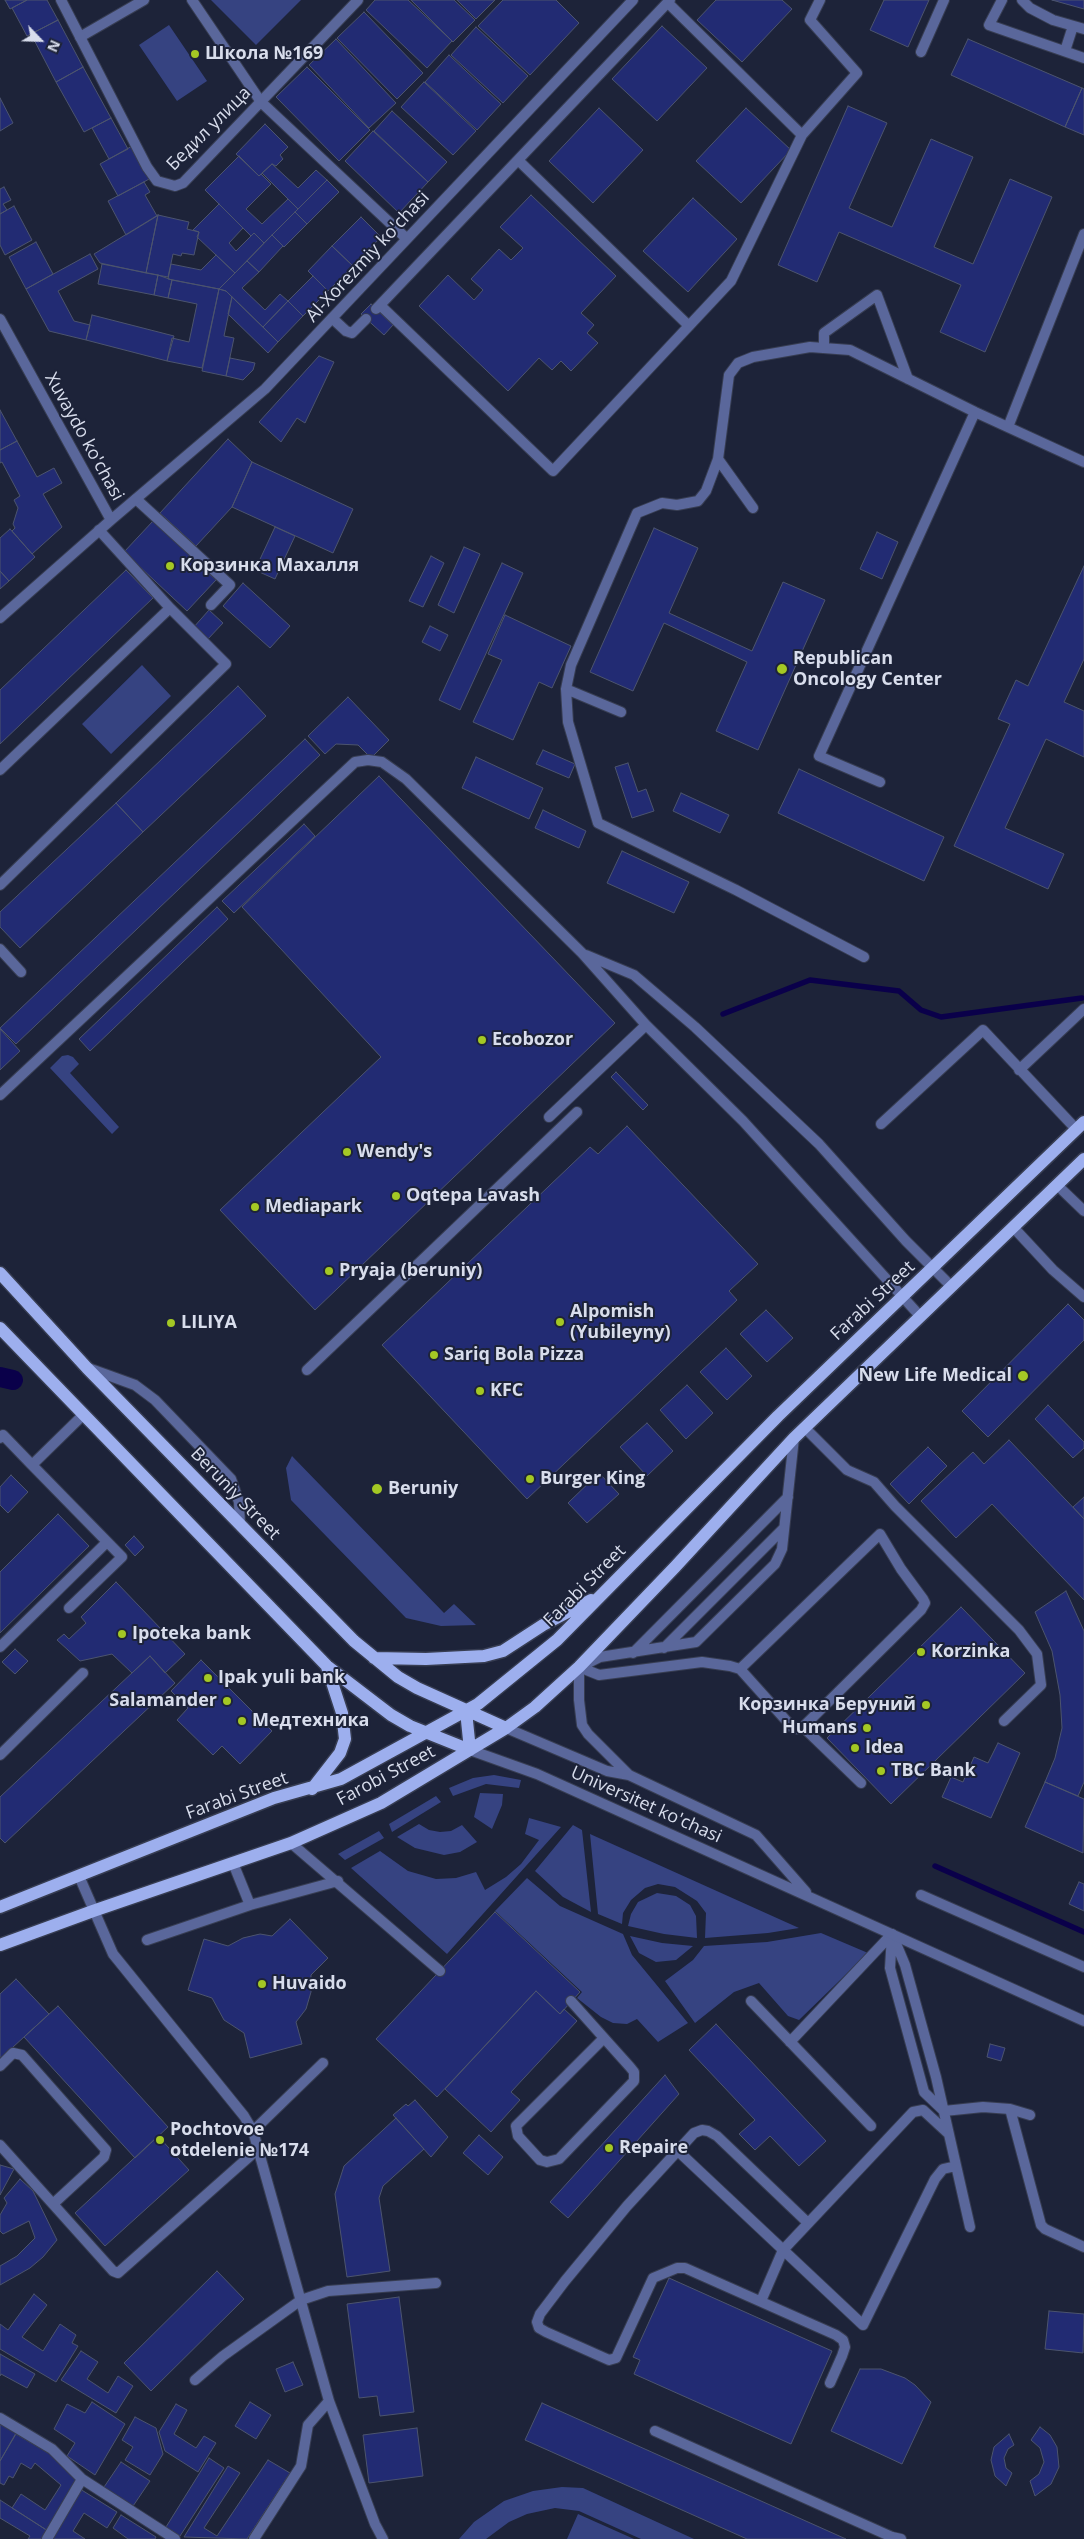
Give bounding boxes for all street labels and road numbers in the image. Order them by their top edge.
street label: Бедил улица [163,83,255,175]
street label: Al-Xorezmiy ko'chasi [302,187,434,327]
street label: Xuvaydo ko'chasi [40,369,128,505]
street label: Farabi Street [826,1257,920,1345]
street label: Beruniy Street [186,1443,284,1545]
street label: Farabi Street [539,1540,631,1632]
street label: Farobi Street [333,1741,439,1811]
street label: Universitet ko'chasi [567,1762,725,1848]
street label: Farabi Street [183,1768,291,1824]

